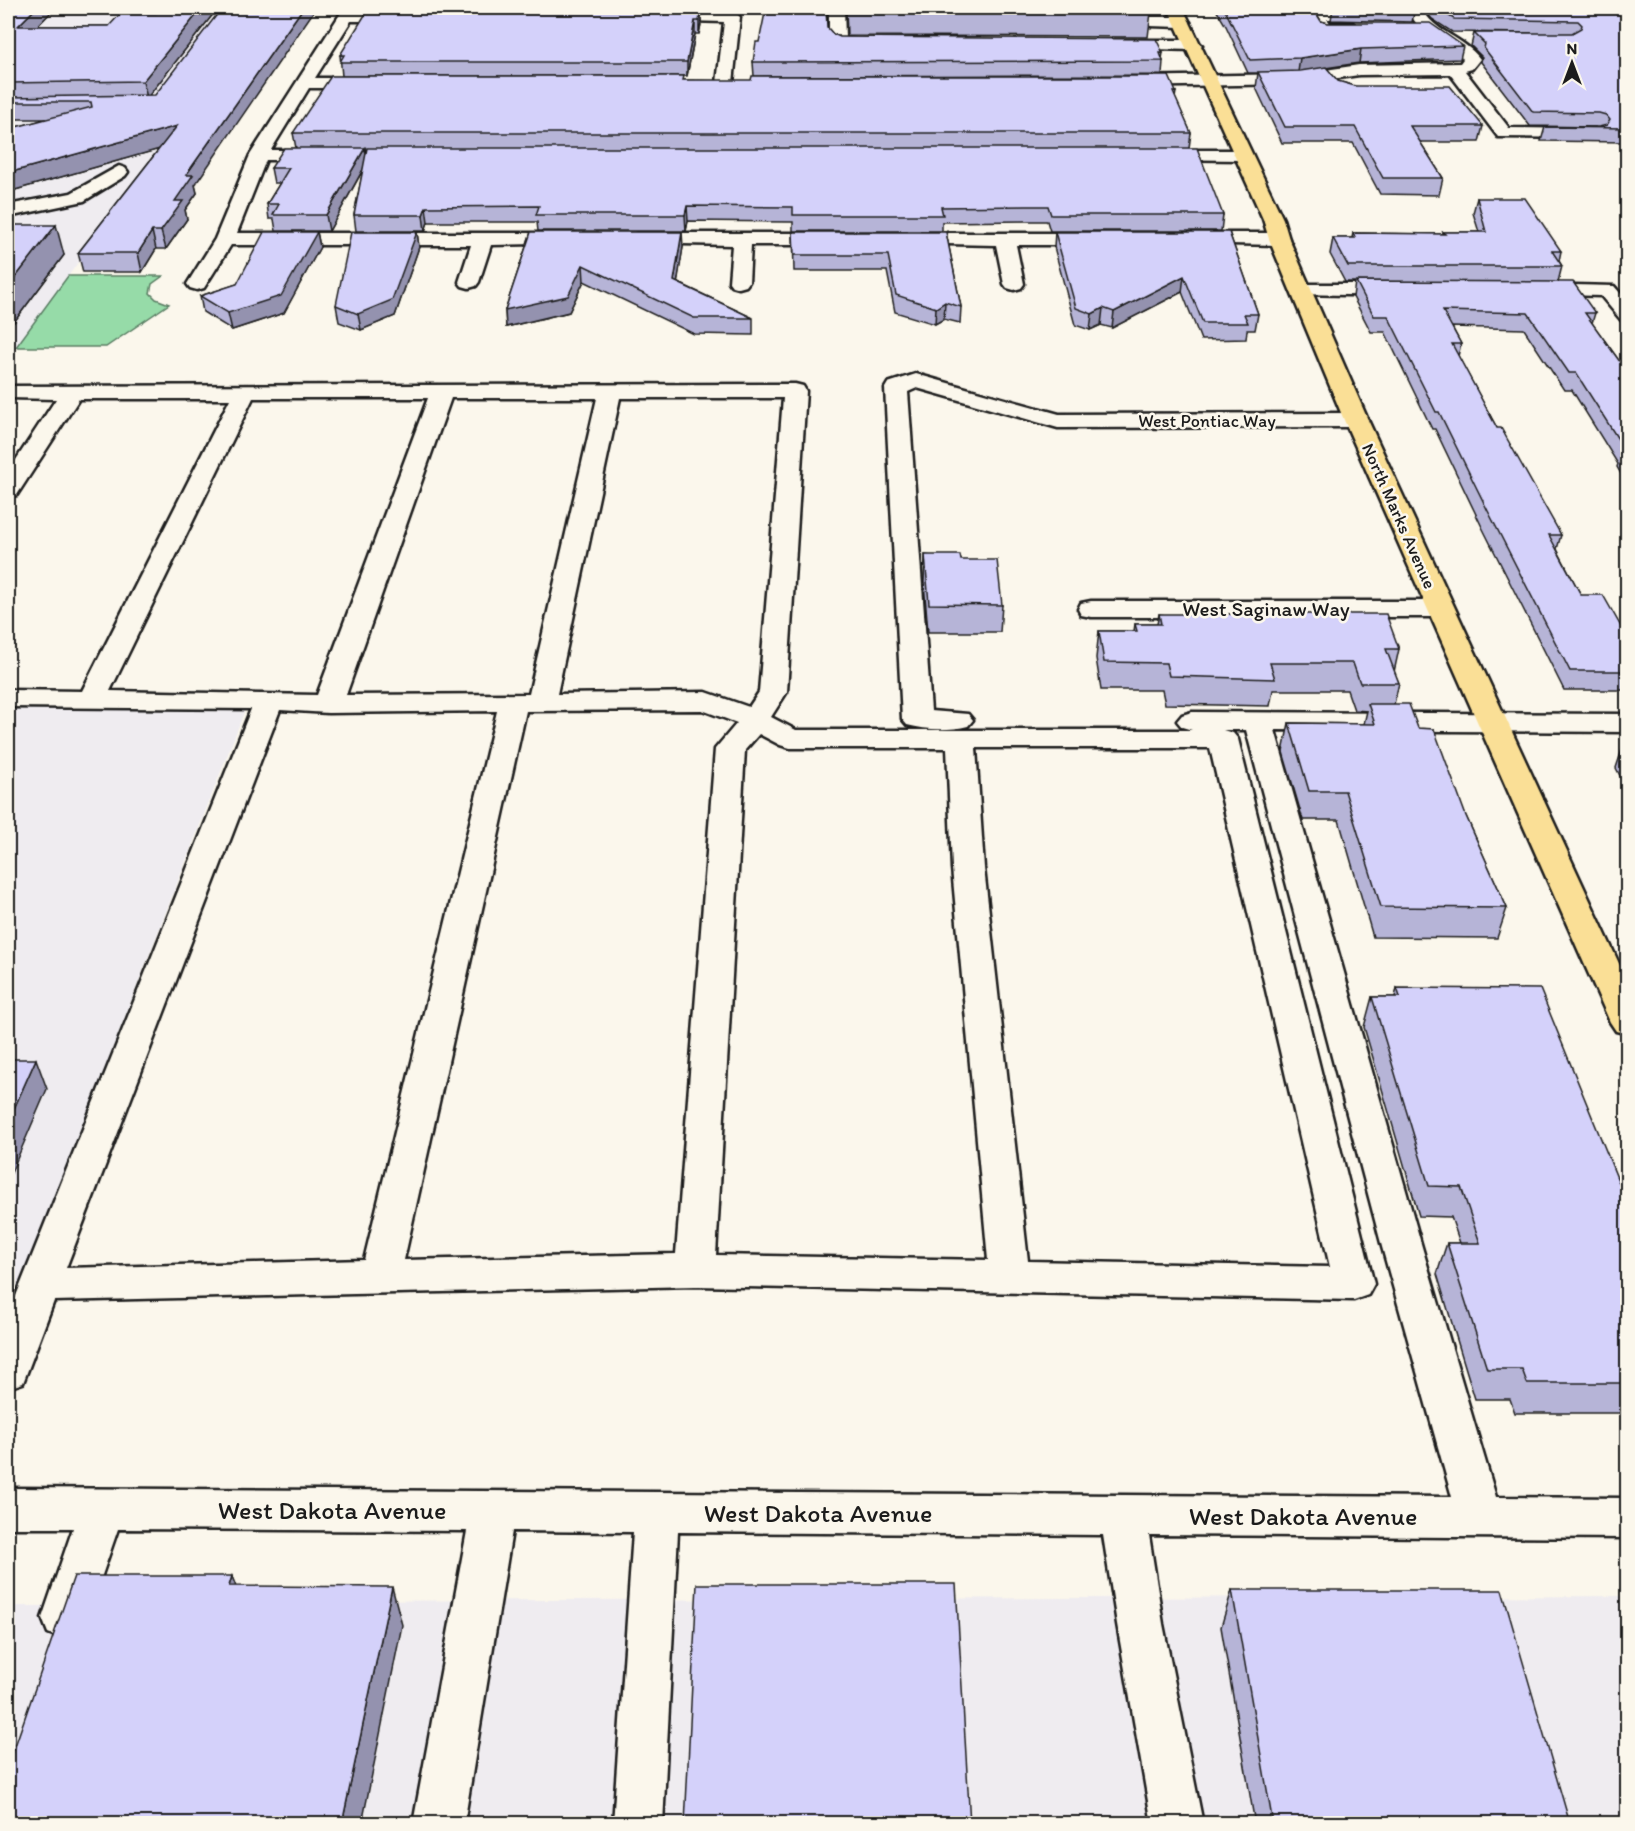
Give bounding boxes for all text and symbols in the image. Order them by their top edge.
north arrow [1542,33,1602,93]
text: N [1567,39,1577,58]
street label: West Pontiac Way [1138,410,1276,432]
street label: North Marks Avenue [1357,440,1441,592]
street label: West Saginaw Way [1182,596,1350,621]
street label: West Dakota Avenue [218,1494,446,1526]
street label: West Dakota Avenue [704,1497,932,1529]
street label: West Dakota Avenue [1189,1500,1417,1532]

